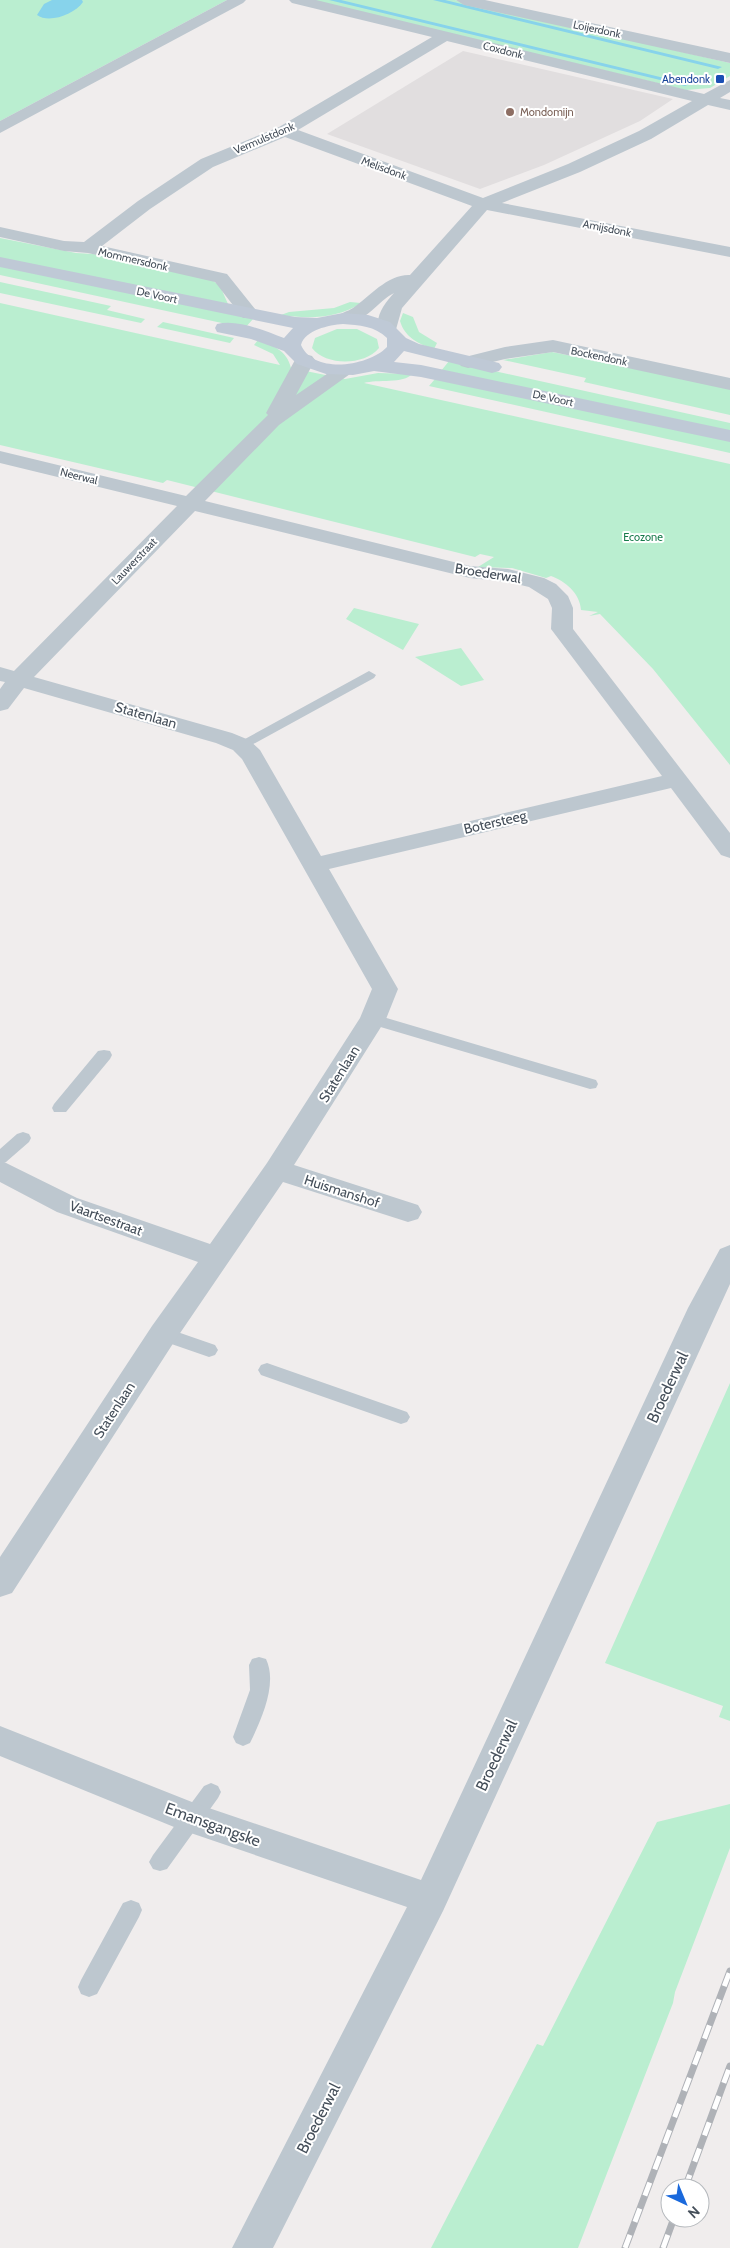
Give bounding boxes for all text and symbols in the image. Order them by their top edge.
street label: Loijerdonk [572,17,622,41]
street label: Coxdonk [482,38,525,62]
place label: Abendonk [662,72,710,86]
marker: Abendonk [714,73,726,85]
place label: Mondomijn [520,105,574,119]
marker: Mondomijn [504,106,516,118]
street label: Vermulstdonk [232,119,297,157]
street label: Melisdonk [359,153,409,183]
street label: Amijsdonk [582,216,632,240]
street label: Mommersdonk [97,244,169,274]
street label: De Voort [135,284,179,306]
street label: Bockendonk [570,343,629,369]
street label: De Voort [531,387,575,409]
street label: Neerwal [59,465,100,488]
park label: Ecozone [623,530,663,544]
street label: Lauwerstraat [108,535,160,587]
street label: Broederwal [454,559,523,587]
street label: Statenlaan [113,698,179,732]
street label: Botersteeg [462,806,529,838]
street label: Statenlaan [315,1042,364,1106]
street label: Huismanshof [302,1170,382,1212]
street label: Vaartsestraat [67,1196,145,1240]
street label: Broederwal [643,1348,692,1426]
street label: Statenlaan [89,1378,139,1442]
street label: Broederwal [472,1716,521,1794]
street label: Emansgangske [162,1798,263,1851]
street label: Broederwal [293,2080,344,2157]
north arrow [660,2178,710,2228]
text: N [684,2202,704,2222]

